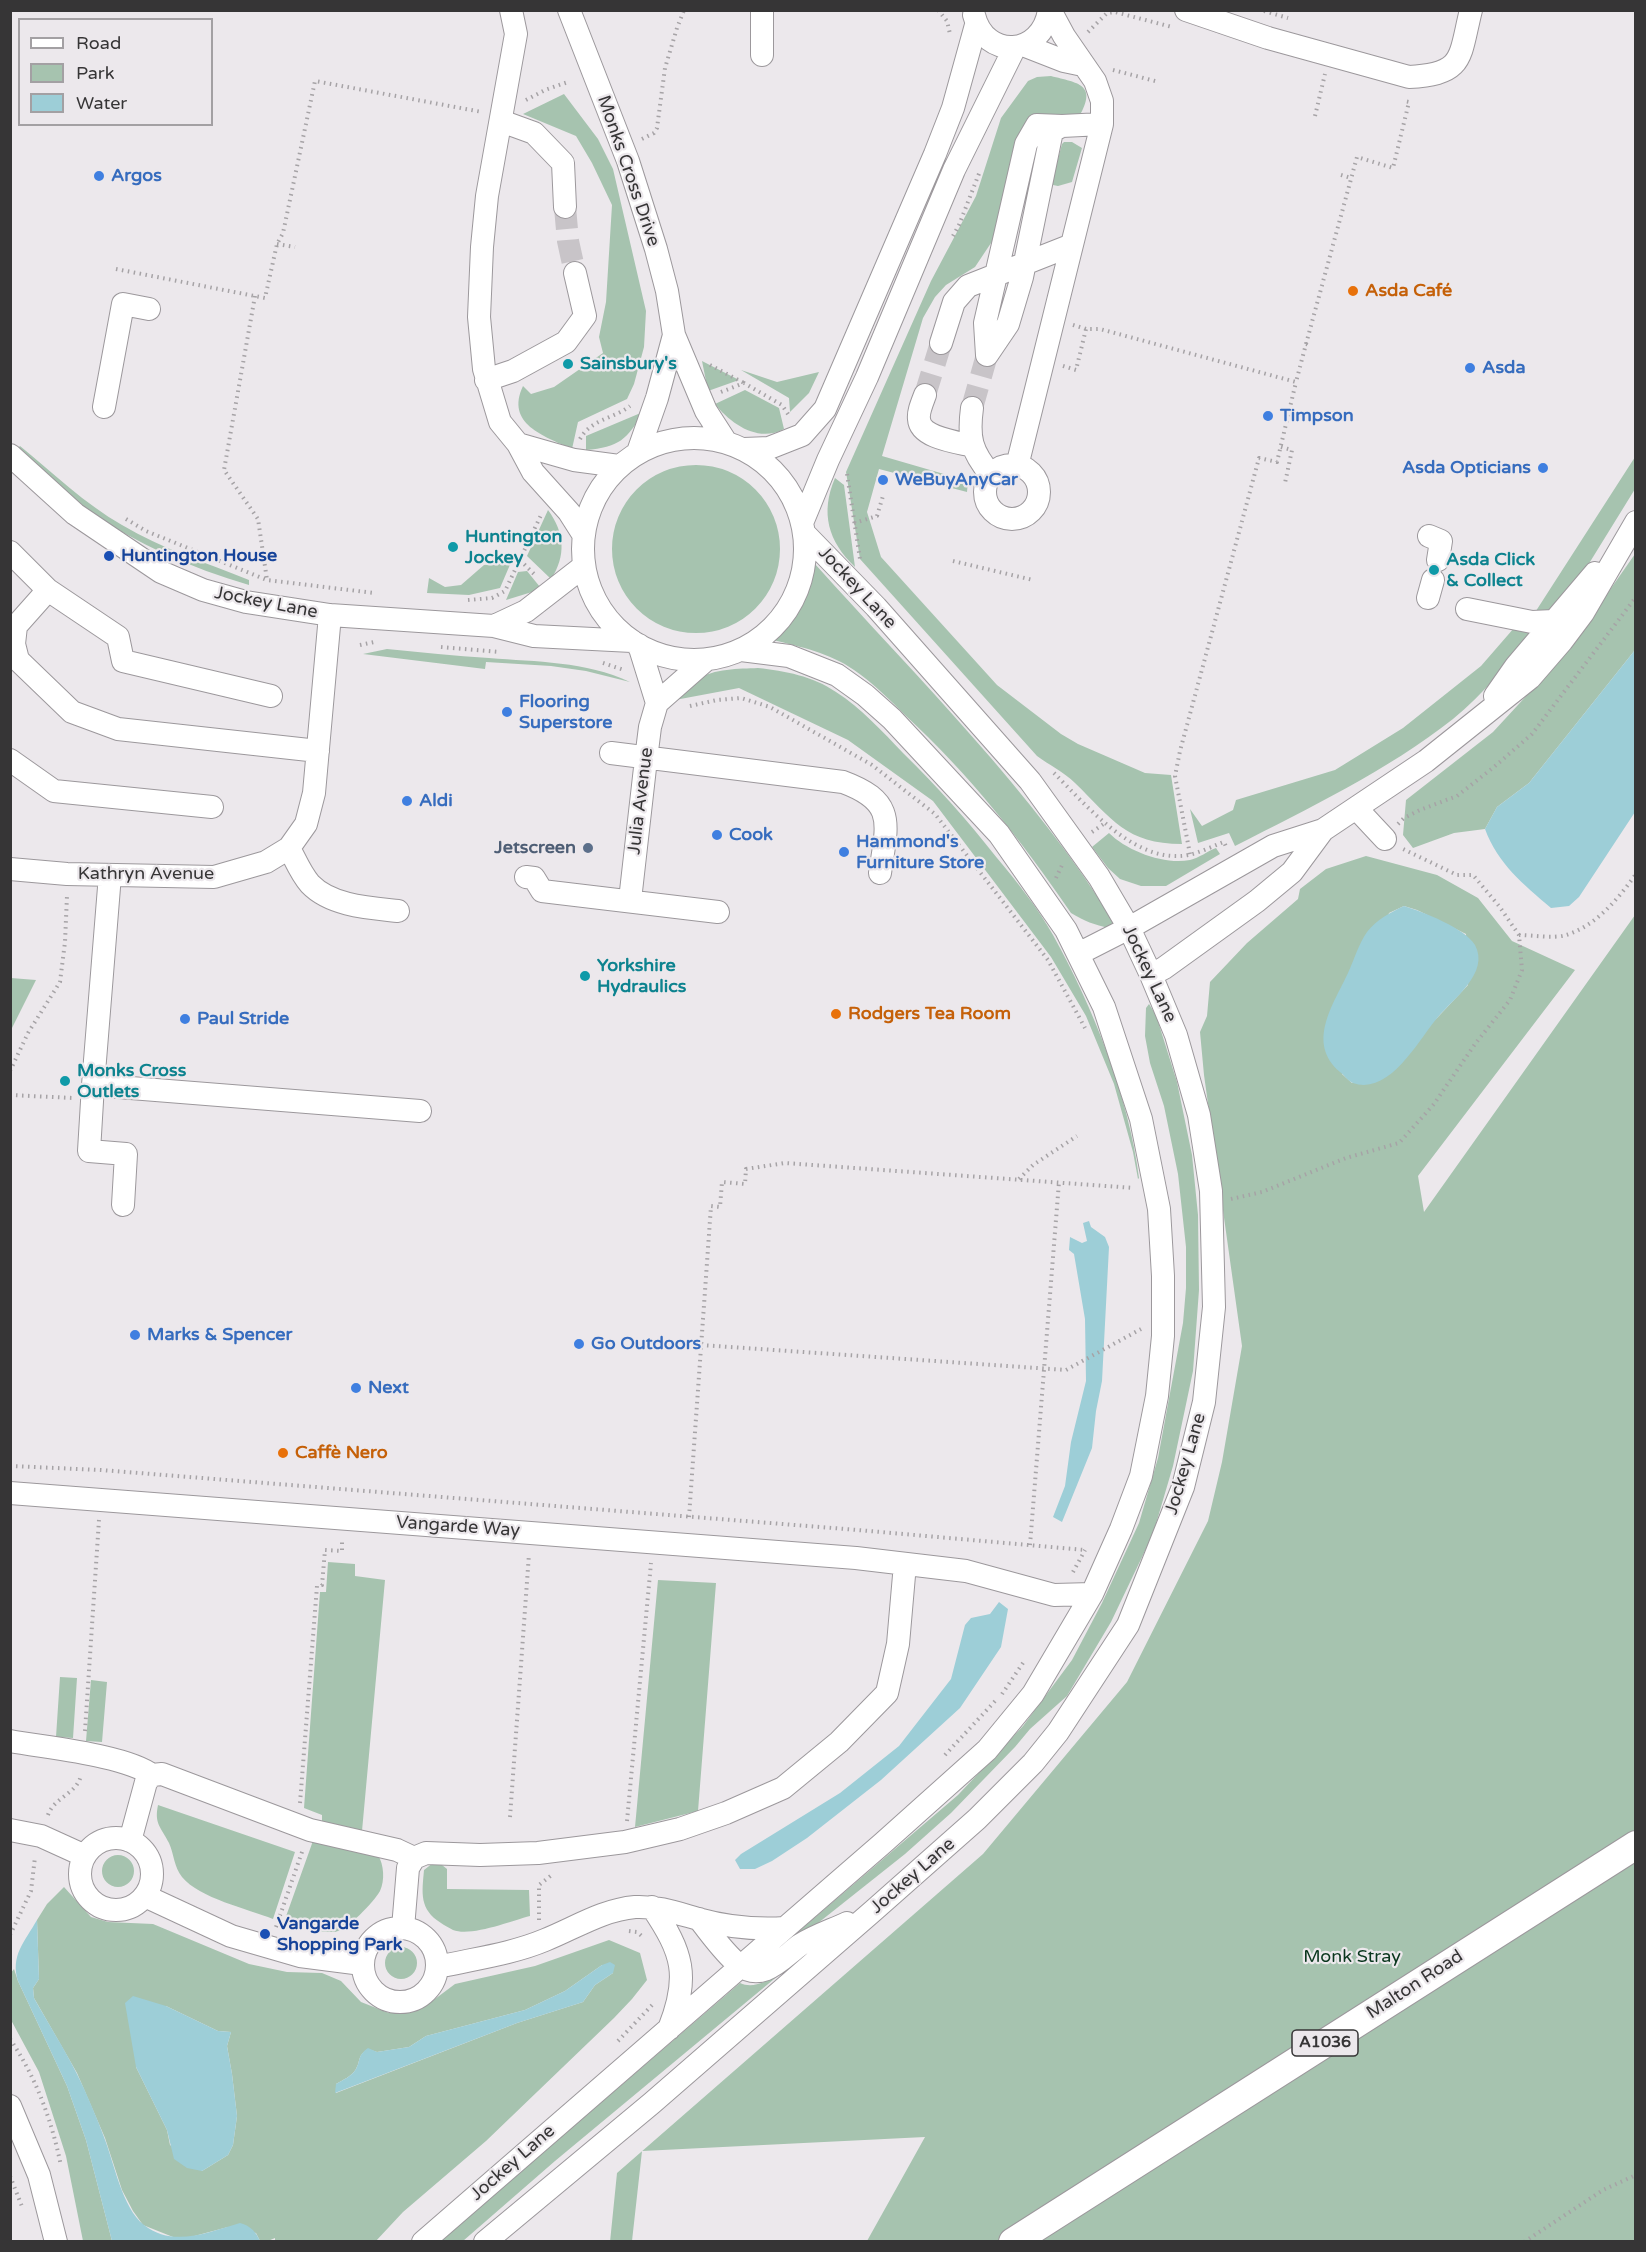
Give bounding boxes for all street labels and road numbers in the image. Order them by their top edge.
street label: Monks Cross Drive [592,93,664,249]
street label: Jockey Lane [813,542,901,634]
street label: Jockey Lane [213,582,319,624]
street label: Julia Avenue [624,746,658,856]
street label: Kathryn Avenue [78,863,214,885]
street label: Jockey Lane [1117,922,1181,1026]
street label: Jockey Lane [1161,1411,1211,1517]
street label: Vangarde Way [395,1512,521,1542]
street label: Jockey Lane [866,1834,960,1918]
street label: Malton Road [1363,1946,1467,2024]
road number: A1036 [1292,2030,1358,2056]
street label: Jockey Lane [466,2121,560,2205]

